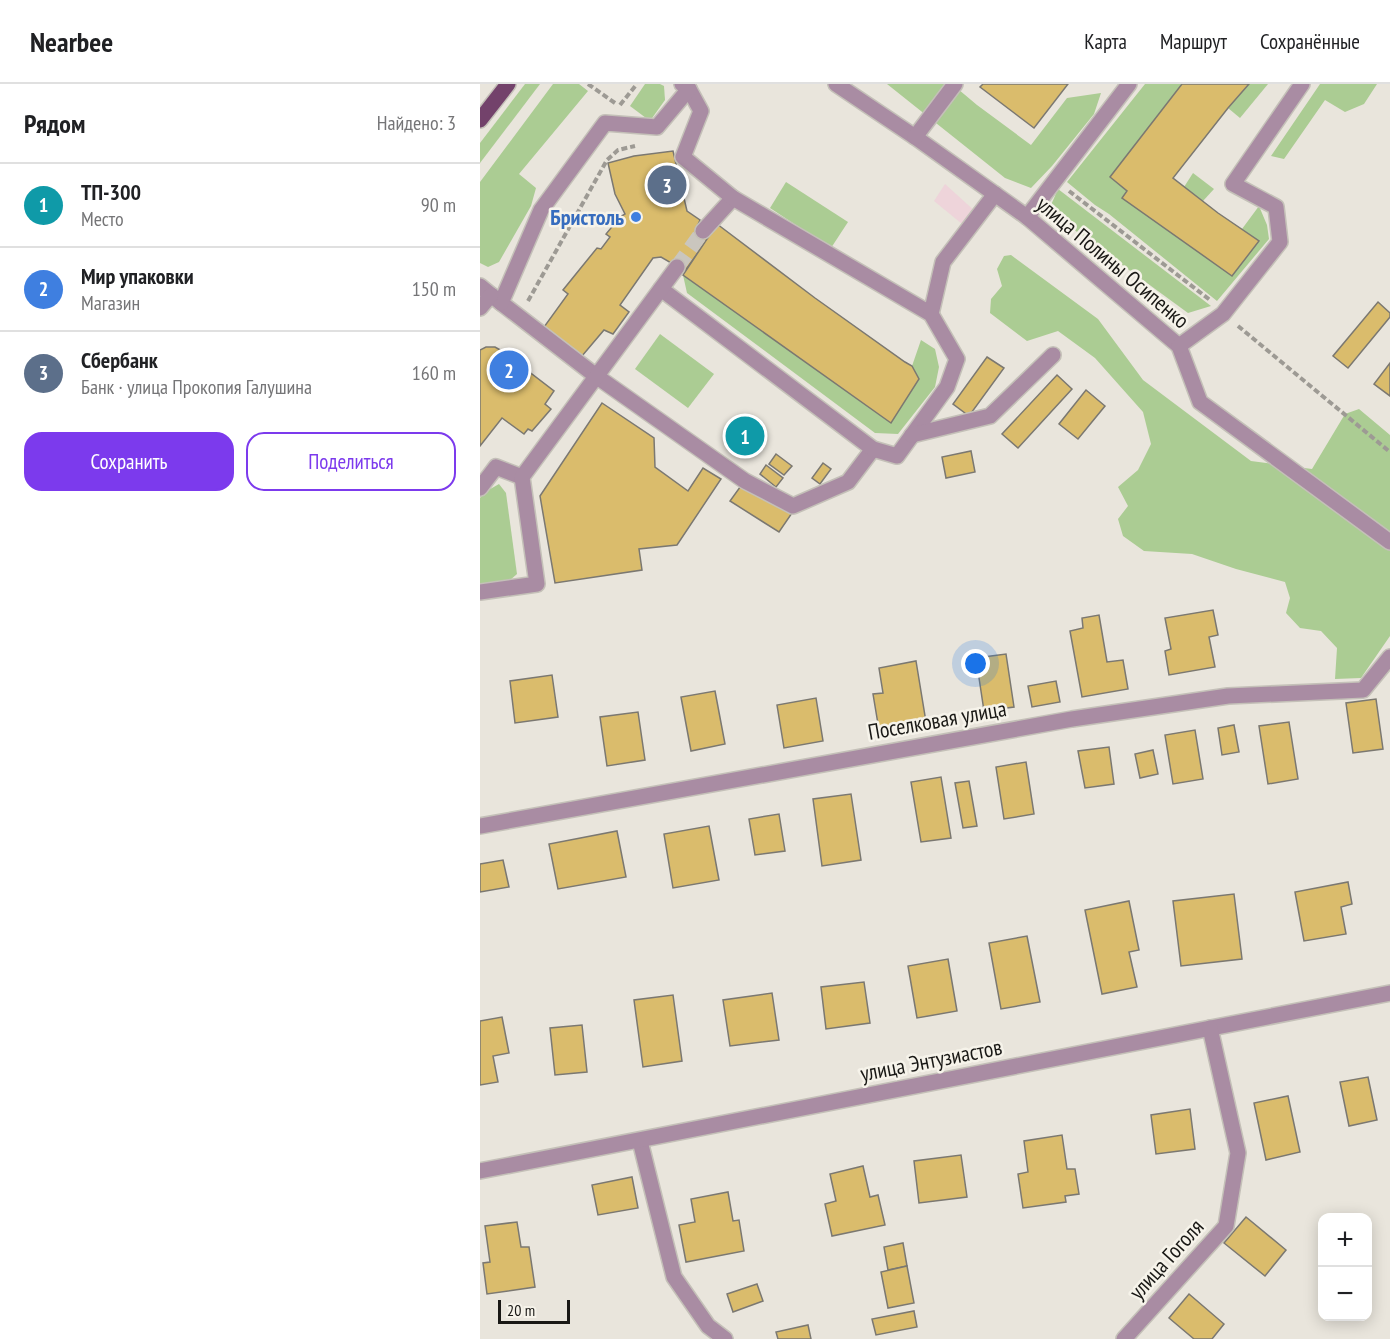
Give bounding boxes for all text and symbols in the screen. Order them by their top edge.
text: Nearbee [30,23,113,60]
text: Карта [1084,28,1127,55]
text: Маршрут [1160,28,1227,55]
text: Сохранённые [1260,28,1360,55]
text: Рядом [24,107,85,140]
text: Найдено: 3 [377,110,456,136]
pin: 3 [648,162,687,208]
text: ТП-300 [81,178,141,206]
street label: улица Полины Осипенко [1031,190,1195,334]
text: 1 [39,192,48,218]
text: 90 m [421,192,456,218]
place label: Бристоль [550,203,624,231]
text: Место [81,206,124,232]
marker: Бристоль [629,210,643,224]
text: Мир упаковки [81,262,194,290]
text: 2 [39,276,48,302]
text: 150 m [412,276,456,302]
text: Магазин [81,290,140,316]
text: Сбербанк [81,346,158,374]
pin: 2 [489,348,528,392]
text: 3 [39,360,48,386]
text: 160 m [412,360,456,386]
text: Банк · улица Прокопия Галушина [81,374,312,400]
pin: 1 [726,414,764,458]
button: Сохранить [24,432,234,491]
button: Поделиться [246,432,456,491]
your location [961,649,990,678]
street label: Поселковая улица [866,694,1008,746]
street label: улица Энтузиастов [858,1033,1004,1087]
street label: улица Гоголя [1123,1213,1209,1305]
map controls [1318,1213,1372,1321]
button: + [1318,1213,1372,1267]
button: − [1318,1267,1372,1321]
scale bar [498,1297,570,1324]
text: 20 m [507,1300,535,1320]

